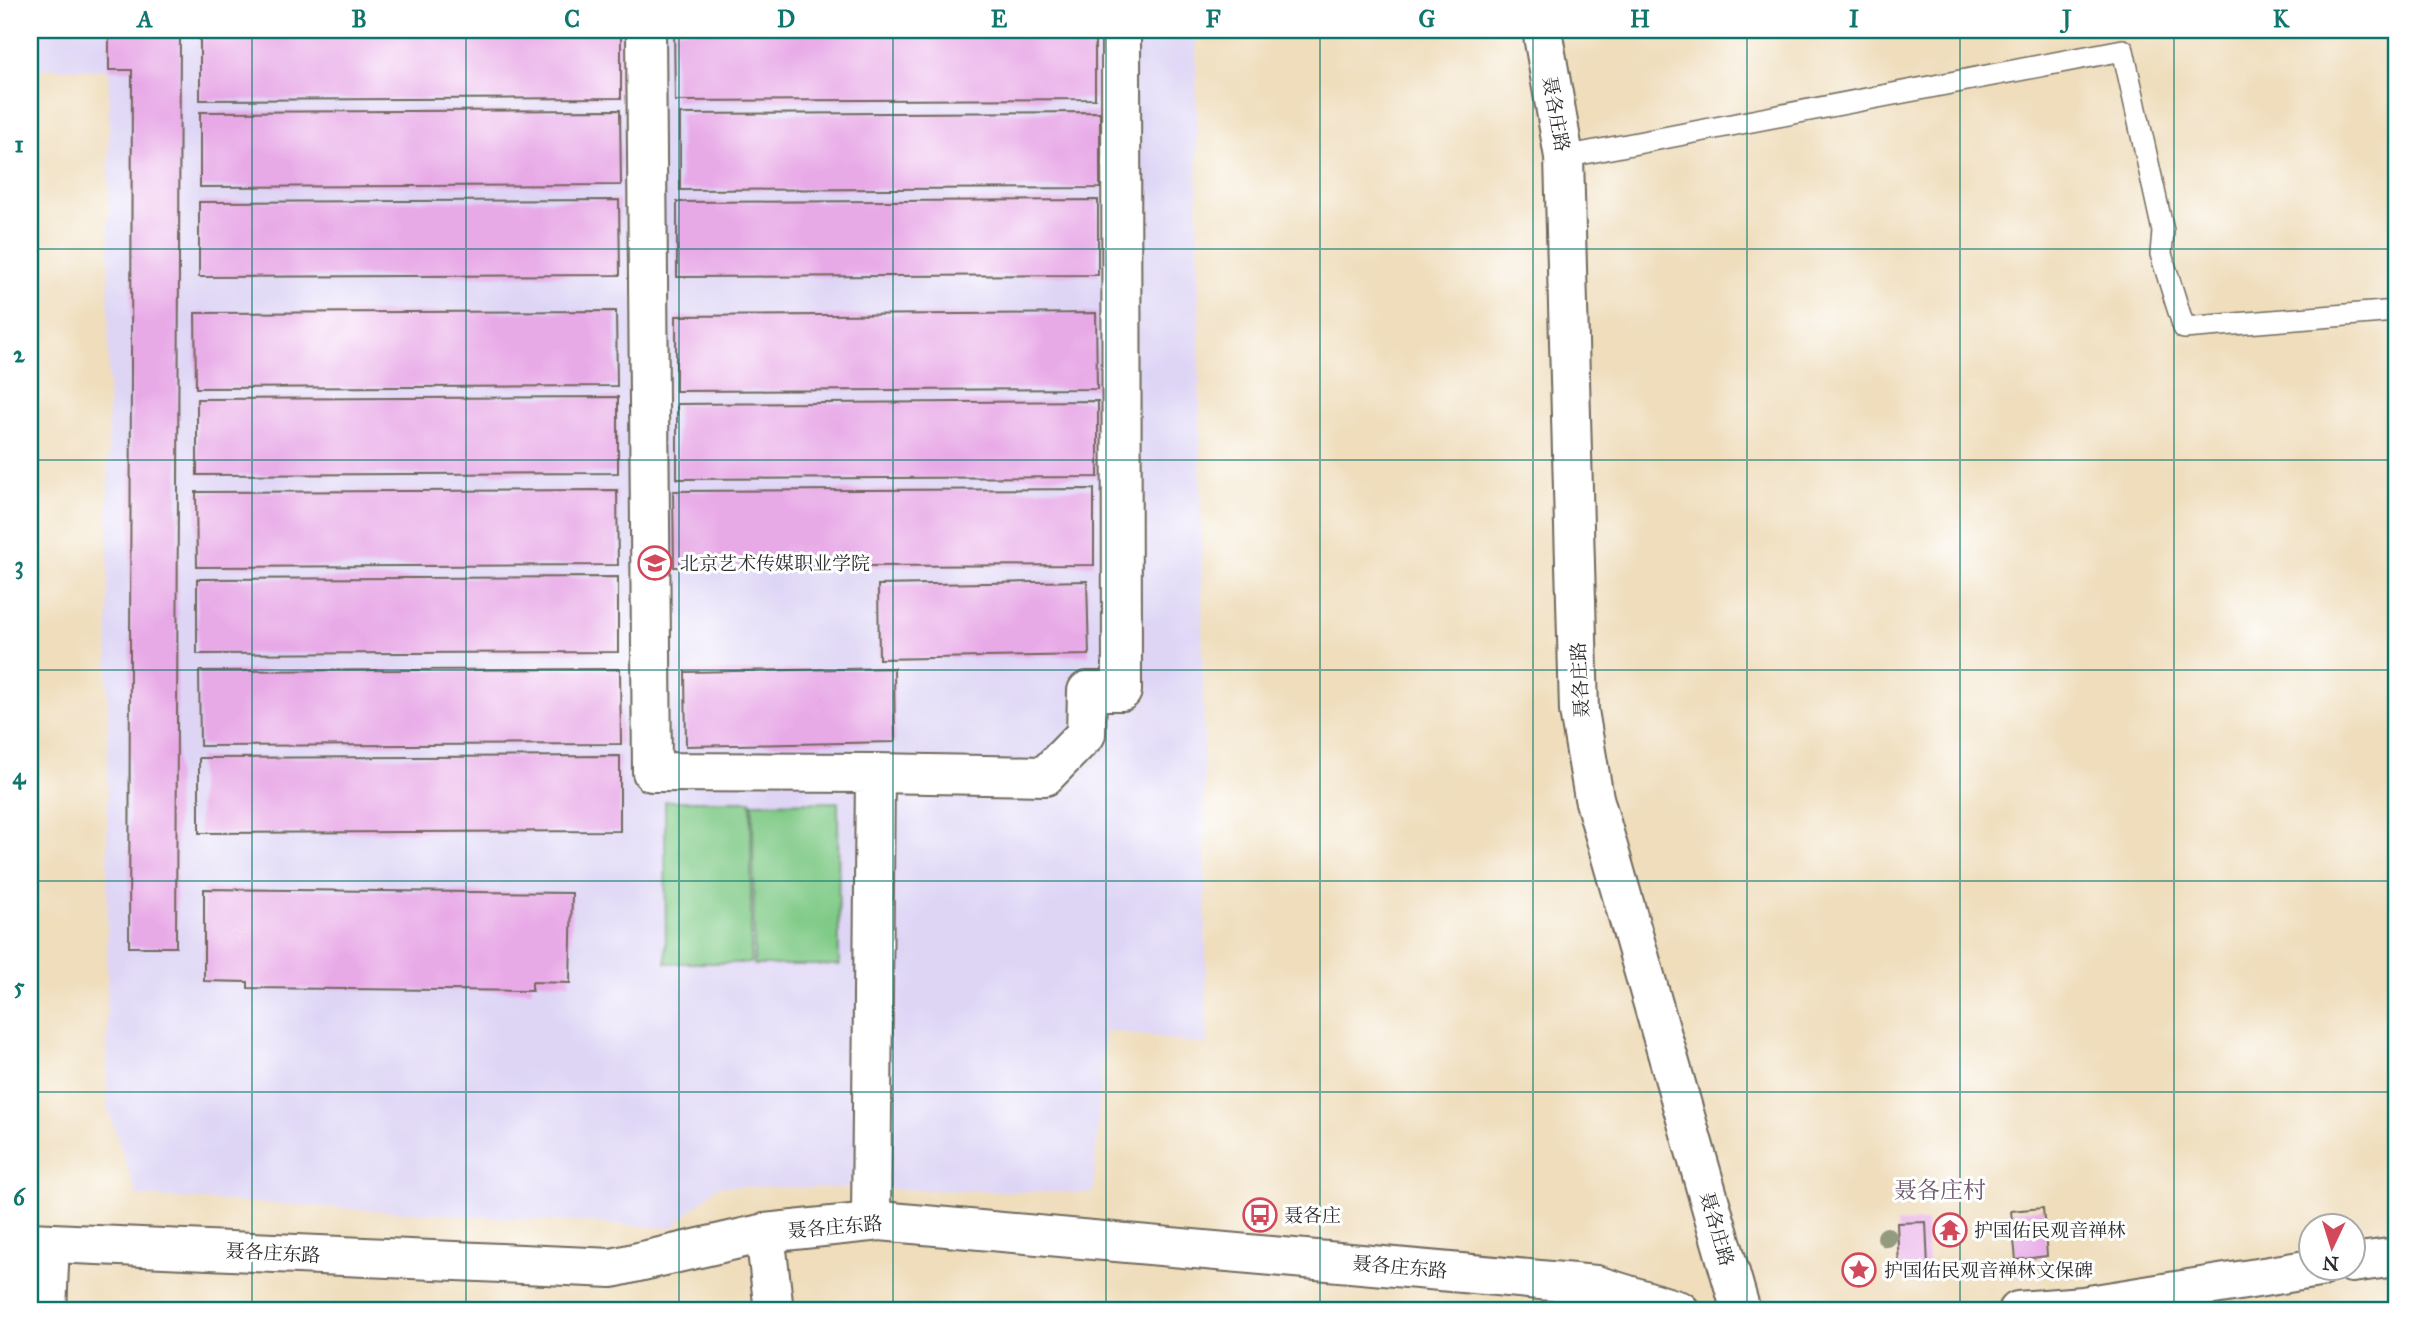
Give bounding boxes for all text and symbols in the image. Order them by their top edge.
text: A [135,5,153,33]
text: B [351,5,367,33]
text: C [564,5,580,33]
text: D [777,5,795,33]
text: E [991,5,1008,33]
text: F [1205,5,1221,33]
text: G [1419,5,1436,33]
text: H [1630,5,1650,33]
text: I [1849,5,1859,33]
text: J [2059,5,2072,34]
text: K [2273,5,2291,33]
street label: 聂各庄路 [1538,75,1574,153]
text: 1 [14,130,24,158]
text: 2 [13,340,25,368]
school or university icon: 北京艺术传媒职业学院 [636,544,674,582]
text: 3 [14,551,24,580]
place label: 北京艺术传媒职业学院 [680,552,870,575]
street label: 聂各庄路 [1567,641,1593,719]
text: 4 [13,762,27,790]
text: 5 [14,972,25,1000]
district label: 聂各庄村 [1894,1176,1986,1204]
text: 6 [13,1183,26,1211]
street label: 聂各庄路 [1695,1189,1739,1269]
bus stop icon: 聂各庄 [1241,1196,1279,1234]
place label: 聂各庄 [1284,1204,1341,1227]
street label: 聂各庄东路 [787,1211,883,1243]
temple icon: 护国佑民观音禅林 [1931,1211,1969,1249]
north arrow [2296,1212,2366,1282]
place label: 护国佑民观音禅林 [1974,1219,2126,1242]
street label: 聂各庄东路 [225,1239,321,1267]
street label: 聂各庄东路 [1352,1251,1448,1283]
place icon: 护国佑民观音禅林文保碑 [1840,1251,1878,1289]
text: N [2322,1251,2340,1275]
place label: 护国佑民观音禅林文保碑 [1884,1259,2093,1282]

